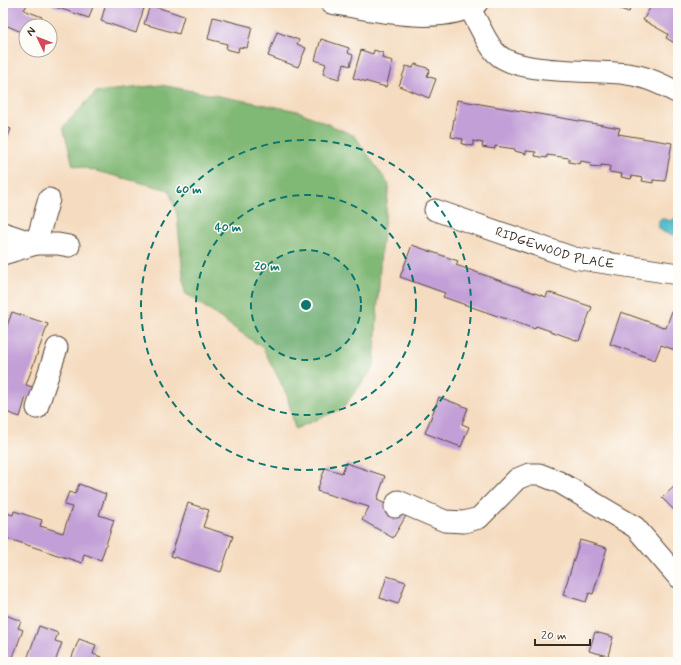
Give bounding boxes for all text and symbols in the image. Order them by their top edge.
north arrow [18,18,58,58]
text: N [24,24,39,39]
text: 60 m [176,182,202,198]
text: 40 m [215,220,242,236]
street label: RIDGEWOOD PLACE [493,223,616,273]
text: 20 m [254,259,280,275]
centre of rings [299,298,313,312]
scale bar [535,621,590,647]
text: 20 m [541,628,567,644]

